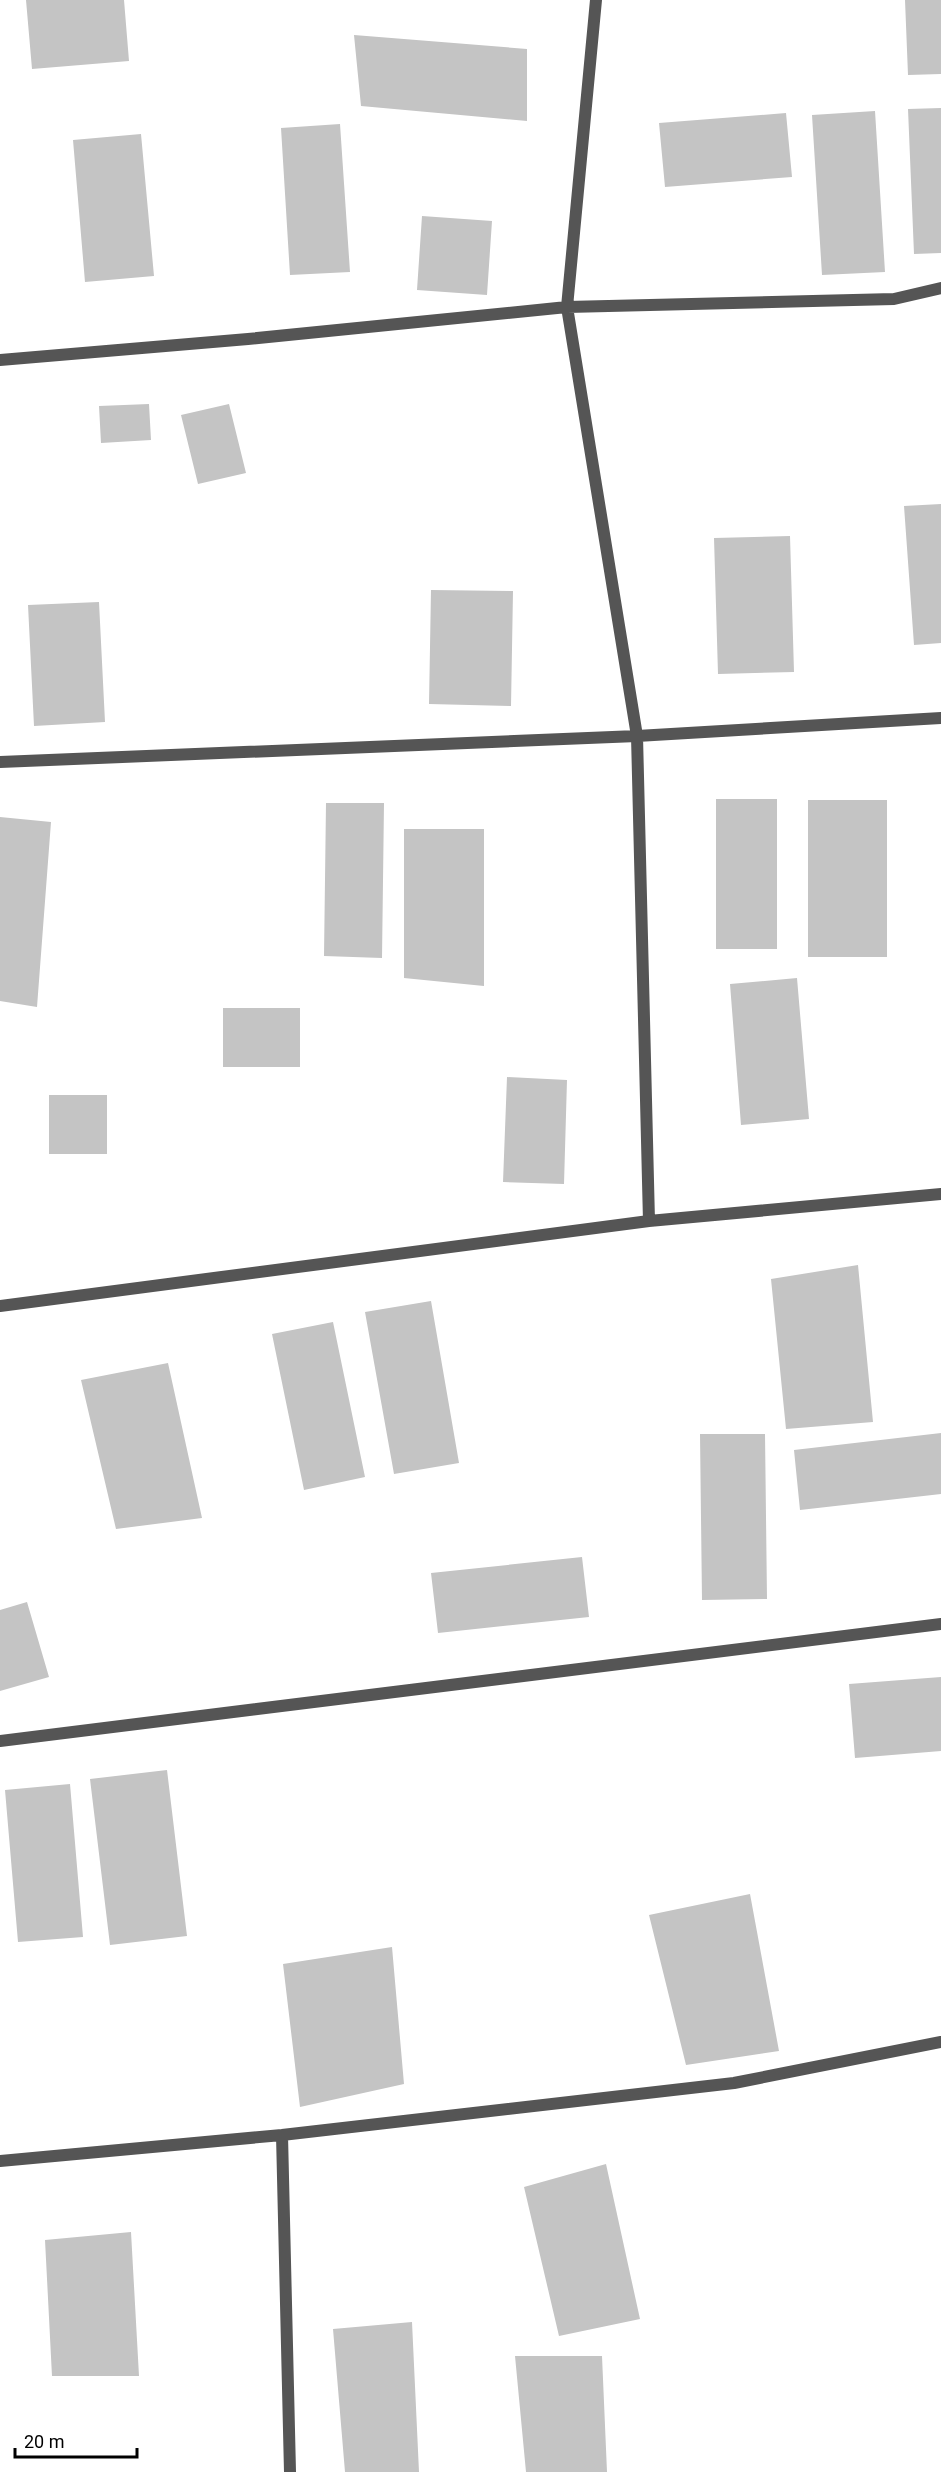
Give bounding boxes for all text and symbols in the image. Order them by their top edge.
scale bar [15,2421,136,2459]
text: 20 m [24,2431,64,2452]

